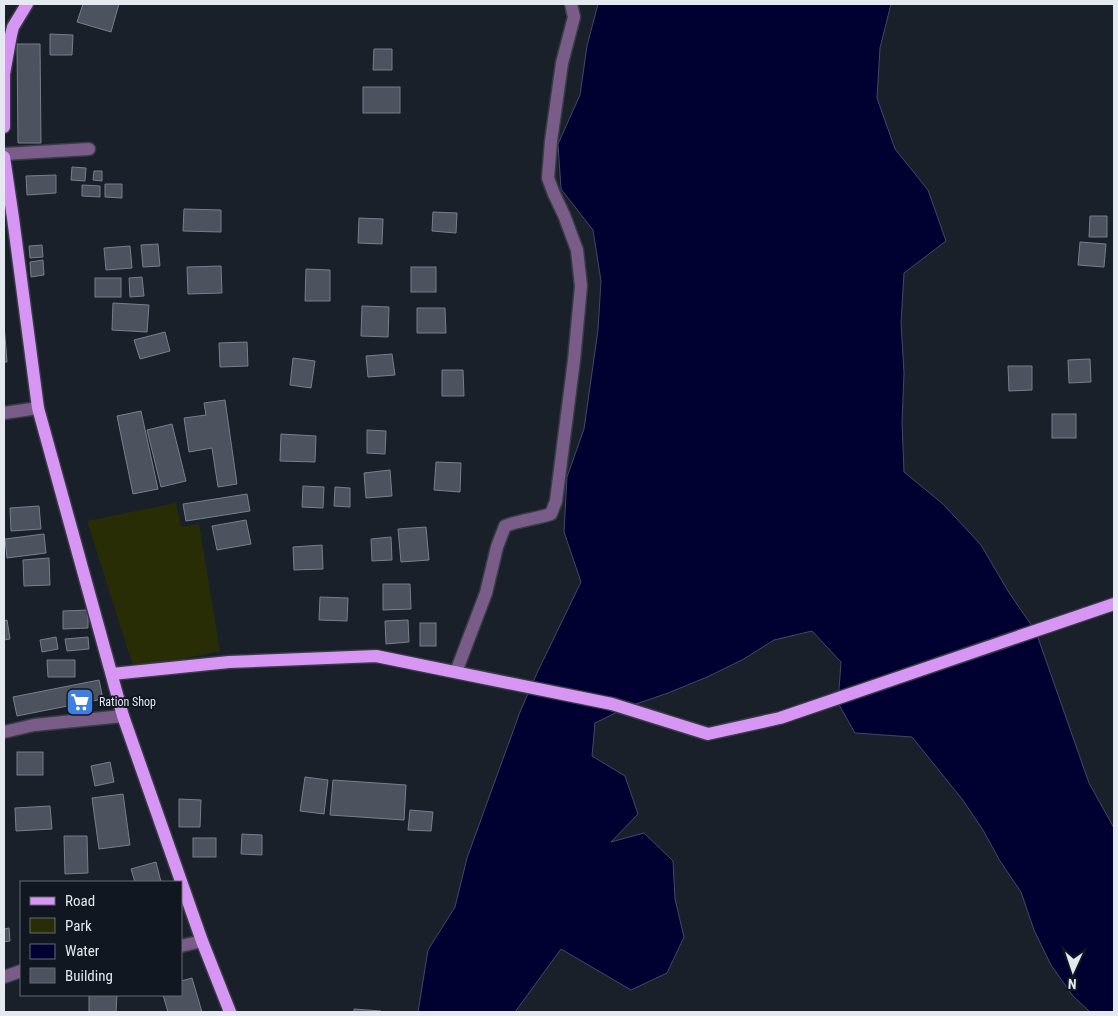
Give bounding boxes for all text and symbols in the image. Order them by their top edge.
supermarket icon: Ration Shop [65,687,95,717]
place label: Ration Shop [99,695,156,709]
legend [20,881,182,996]
text: Road [65,892,95,910]
text: Park [65,917,92,935]
text: Water [65,942,100,960]
north arrow [1048,946,1098,996]
text: Building [65,967,113,985]
text: N [1068,976,1077,992]

